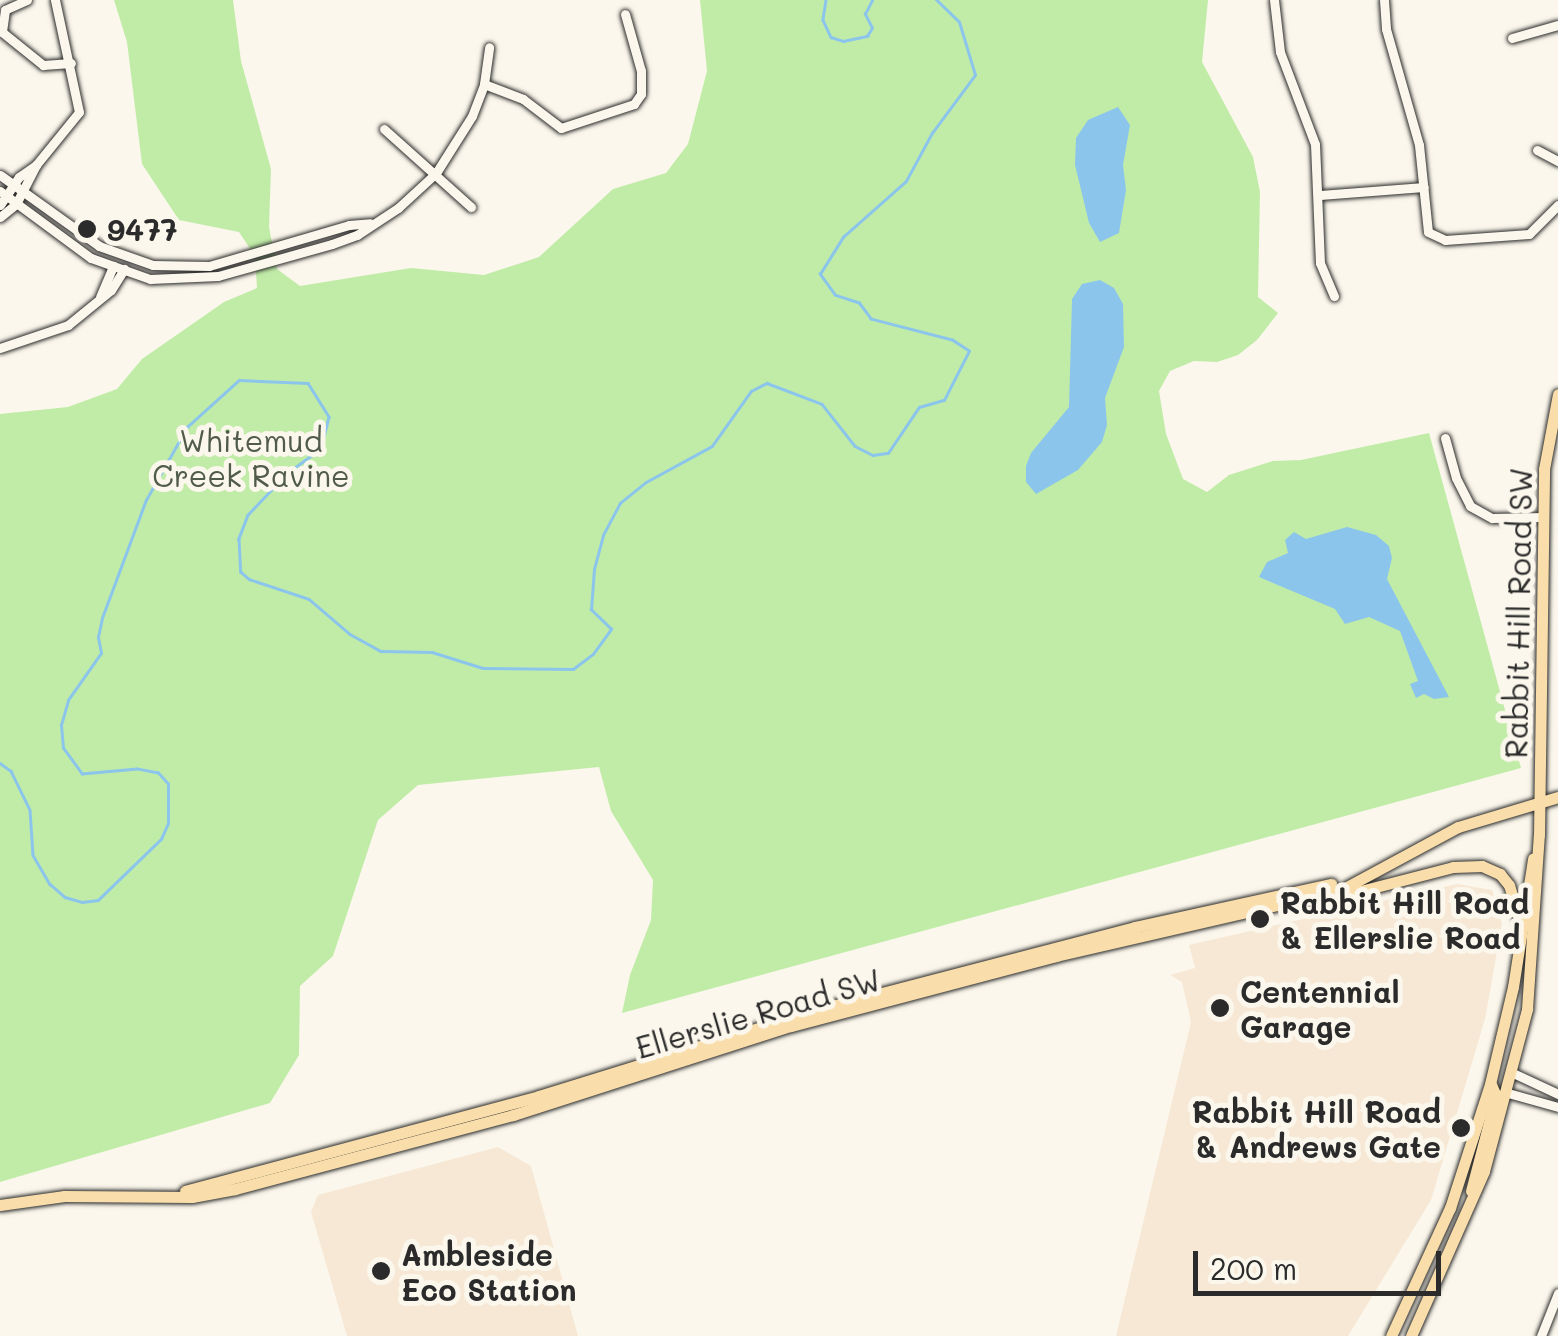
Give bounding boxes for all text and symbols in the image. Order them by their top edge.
place label: 9477 [107,211,177,247]
marker: 9477 [76,218,98,240]
park label: Whitemud Creek Ravine [152,422,350,492]
street label: Rabbit Hill Road SW [1497,467,1539,759]
place label: Rabbit Hill Road & Ellerslie Road [1280,884,1529,954]
marker: Rabbit Hill Road & Ellerslie Road [1249,908,1271,930]
street label: Ellerslie Road SW [631,961,885,1065]
place label: Centennial Garage [1240,973,1400,1044]
marker: Centennial Garage [1209,997,1231,1019]
place label: Rabbit Hill Road & Andrews Gate [1192,1093,1441,1164]
marker: Rabbit Hill Road & Andrews Gate [1450,1117,1472,1139]
scale bar [1198,1231,1446,1293]
place label: Ambleside Eco Station [401,1236,577,1306]
text: 200 m [1210,1248,1297,1288]
marker: Ambleside Eco Station [370,1260,392,1282]

